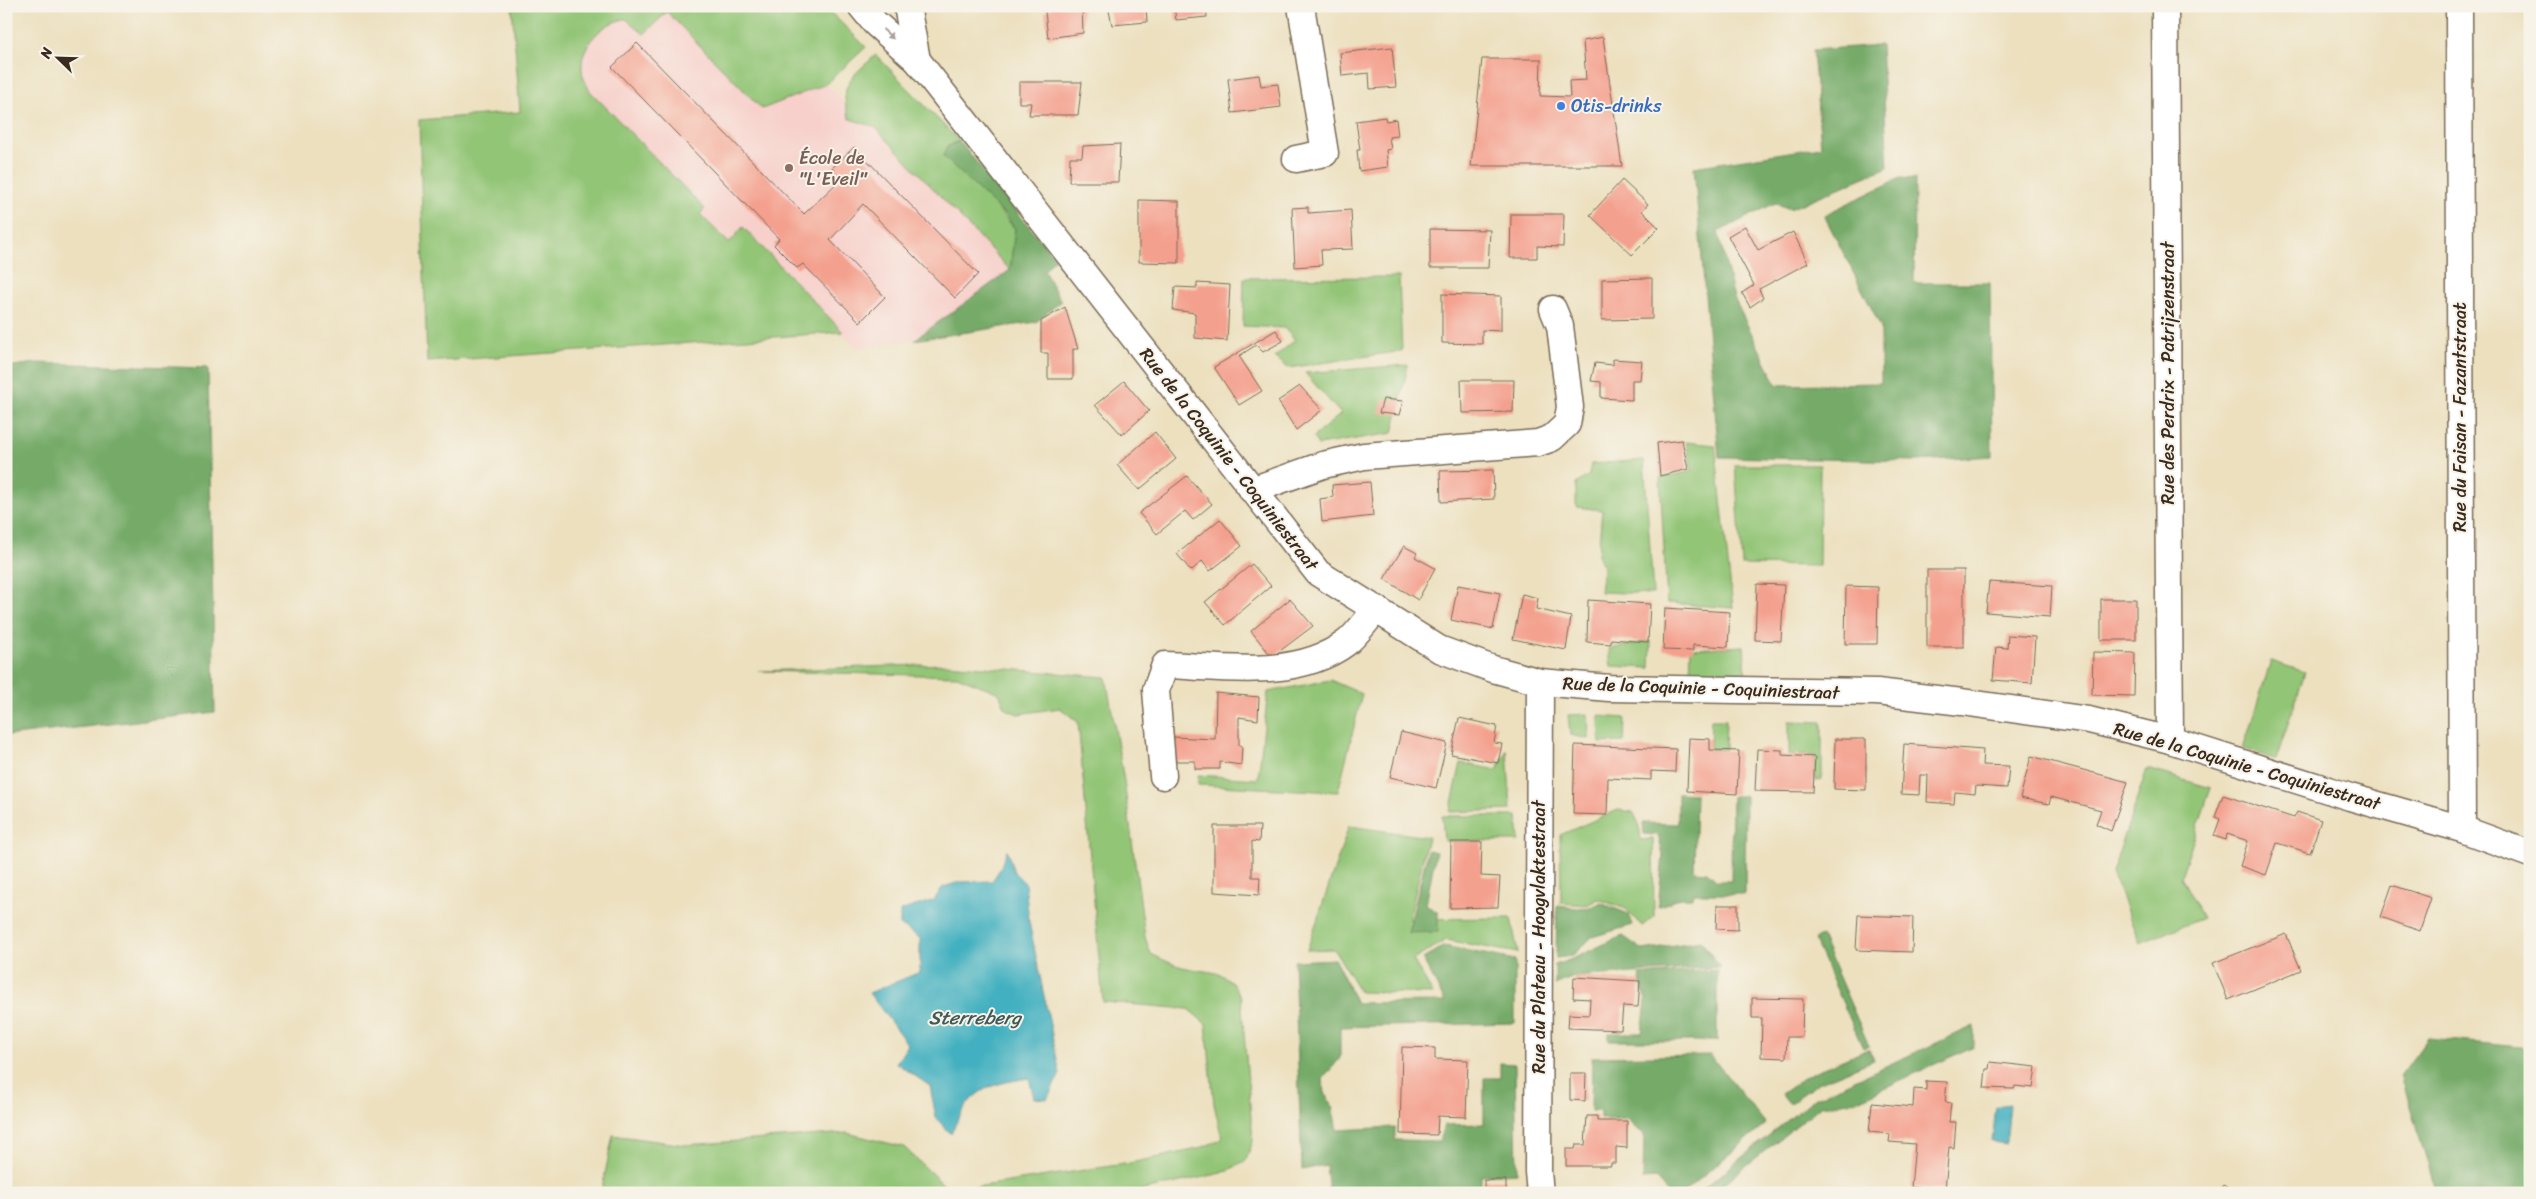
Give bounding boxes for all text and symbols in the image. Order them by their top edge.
one-way arrow [881,28,893,40]
north arrow [32,32,82,82]
text: N [33,43,60,63]
place label: Otis-drinks [1571,90,1662,122]
marker: Otis-drinks [1555,100,1567,112]
place label: École de "L'Eveil" [799,142,868,195]
marker: École de "L'Eveil" [783,162,795,174]
street label: Rue des Perdrix - Patrijzenstraat [2152,241,2184,504]
street label: Rue du Faisan - Fazantstraat [2444,302,2476,532]
street label: Rue de la Coquinie - Coquiniestraat [1131,340,1327,578]
street label: Rue de la Coquinie - Coquiniestraat [1562,667,1841,709]
street label: Rue de la Coquinie - Coquiniestraat [2110,712,2385,820]
street label: Rue du Plateau - Hoogvlaktestraat [1523,800,1555,1074]
water label: Sterreberg [929,1001,1023,1034]

